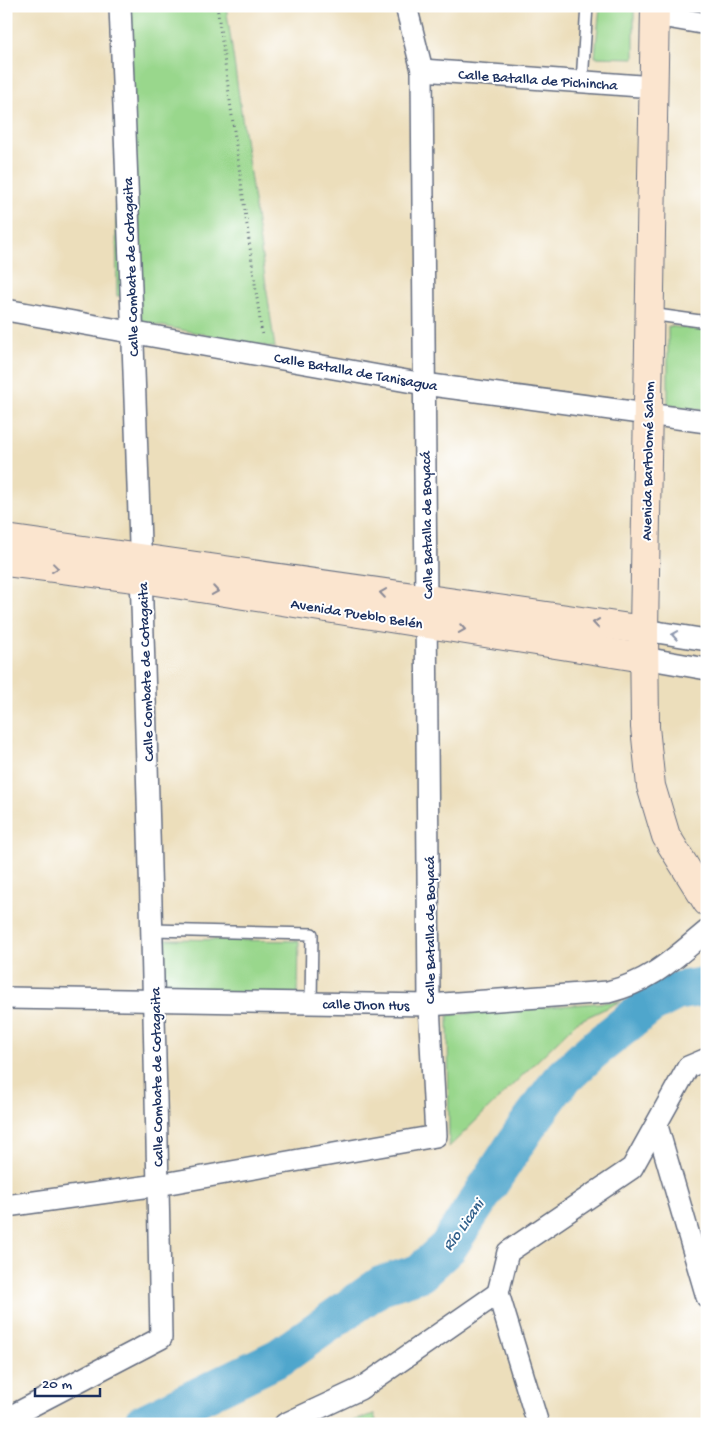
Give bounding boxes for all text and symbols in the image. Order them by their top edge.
street label: Calle Batalla de Pichincha [457,66,619,96]
street label: Calle Combate de Cotagaita [120,176,144,357]
street label: Calle Batalla de Tanisagua [273,350,439,396]
street label: Avenida Bartolomé Salom [639,381,659,541]
street label: Calle Batalla de Boyacá [418,450,438,599]
one-way arrow [51,562,59,573]
street label: Calle Combate de Cotagaita [135,581,159,762]
one-way arrow [211,585,220,595]
one-way arrow [378,588,386,599]
street label: Avenida Pueblo Belén [289,596,424,634]
one-way arrow [591,618,599,629]
one-way arrow [458,624,467,634]
one-way arrow [671,630,679,641]
street label: Calle Batalla de Boyacá [422,855,440,1004]
street label: Calle Combate de Cotagaita [147,986,169,1167]
street label: calle Jhon Hus [322,996,410,1016]
water label: Río Licani [440,1196,491,1255]
scale bar [35,1365,100,1397]
text: 20 m [42,1376,72,1394]

